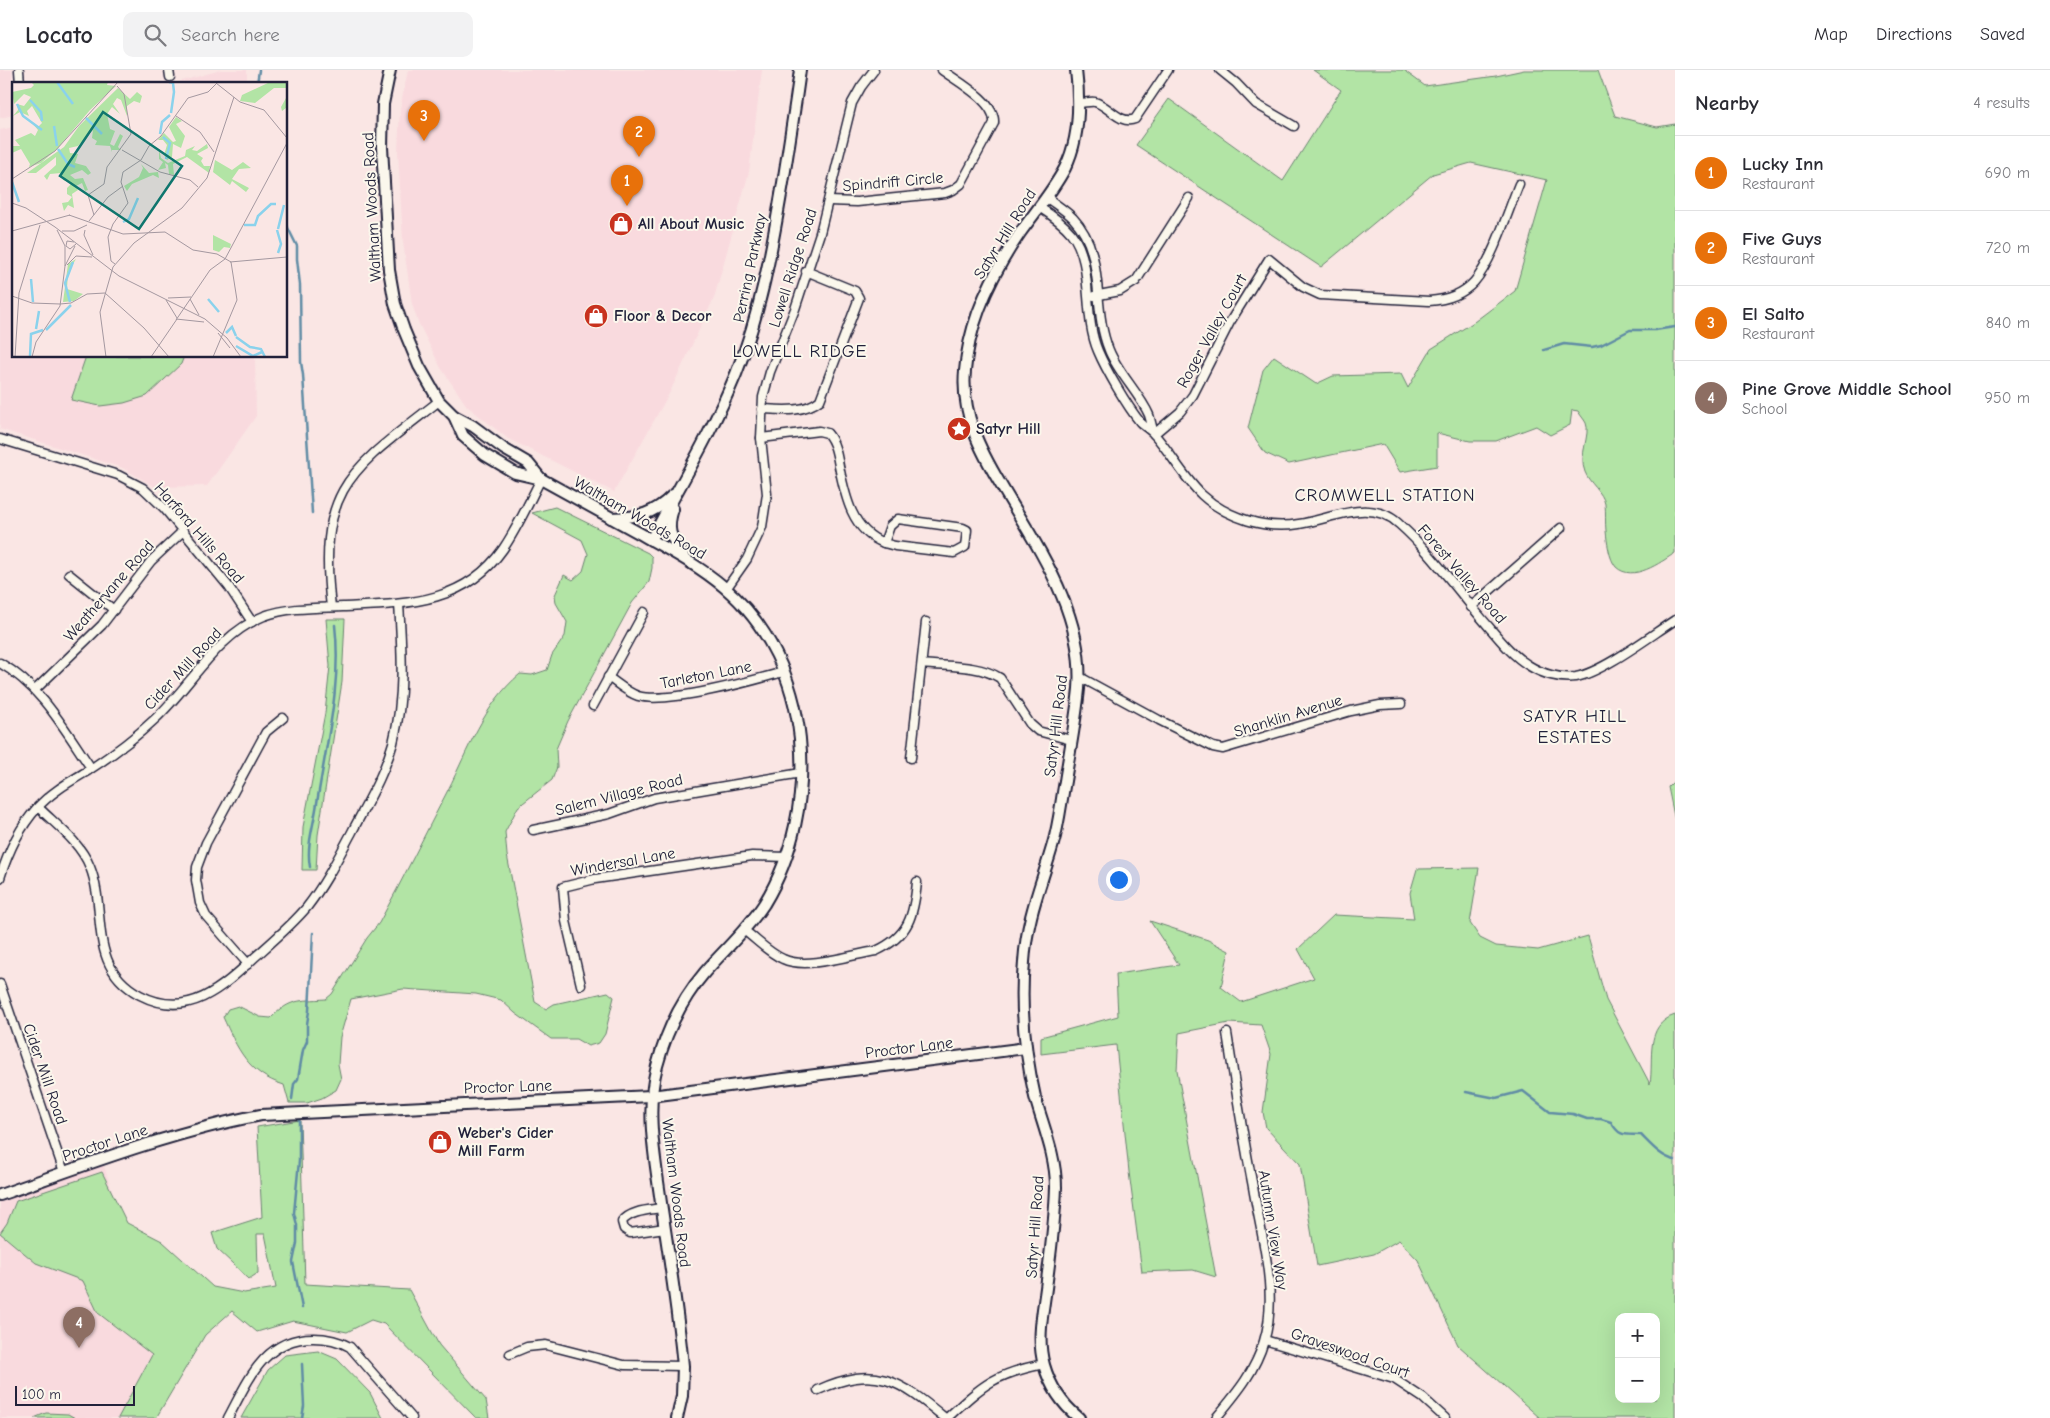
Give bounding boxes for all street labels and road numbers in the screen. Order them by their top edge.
street label: Waltham Woods Road [359,132,385,282]
street label: Spindrift Circle [842,169,944,195]
street label: Satyr Hill Road [970,186,1040,282]
street label: Lowell Ridge Road [765,206,821,330]
street label: Perring Parkway [730,211,770,324]
street label: Roger Valley Court [1173,271,1251,391]
street label: Waltham Woods Road [571,473,709,563]
street label: Harford Hills Road [150,479,248,587]
street label: Forest Valley Road [1414,521,1510,627]
street label: Weathervane Road [60,537,158,645]
street label: Cider Mill Road [140,624,226,714]
street label: Tarleton Lane [659,657,753,693]
street label: Satyr Hill Road [1041,674,1071,778]
street label: Shanklin Avenue [1232,691,1344,741]
street label: Salem Village Road [553,770,685,820]
street label: Windersal Lane [569,844,677,880]
street label: Cider Mill Road [19,1021,71,1127]
street label: Proctor Lane [864,1034,954,1062]
street label: Proctor Lane [464,1076,552,1098]
street label: Waltham Woods Road [658,1118,694,1268]
street label: Proctor Lane [60,1121,150,1165]
street label: Autumn View Way [1255,1169,1291,1292]
street label: Satyr Hill Road [1022,1175,1048,1279]
street label: Graveswood Court [1288,1324,1412,1382]

